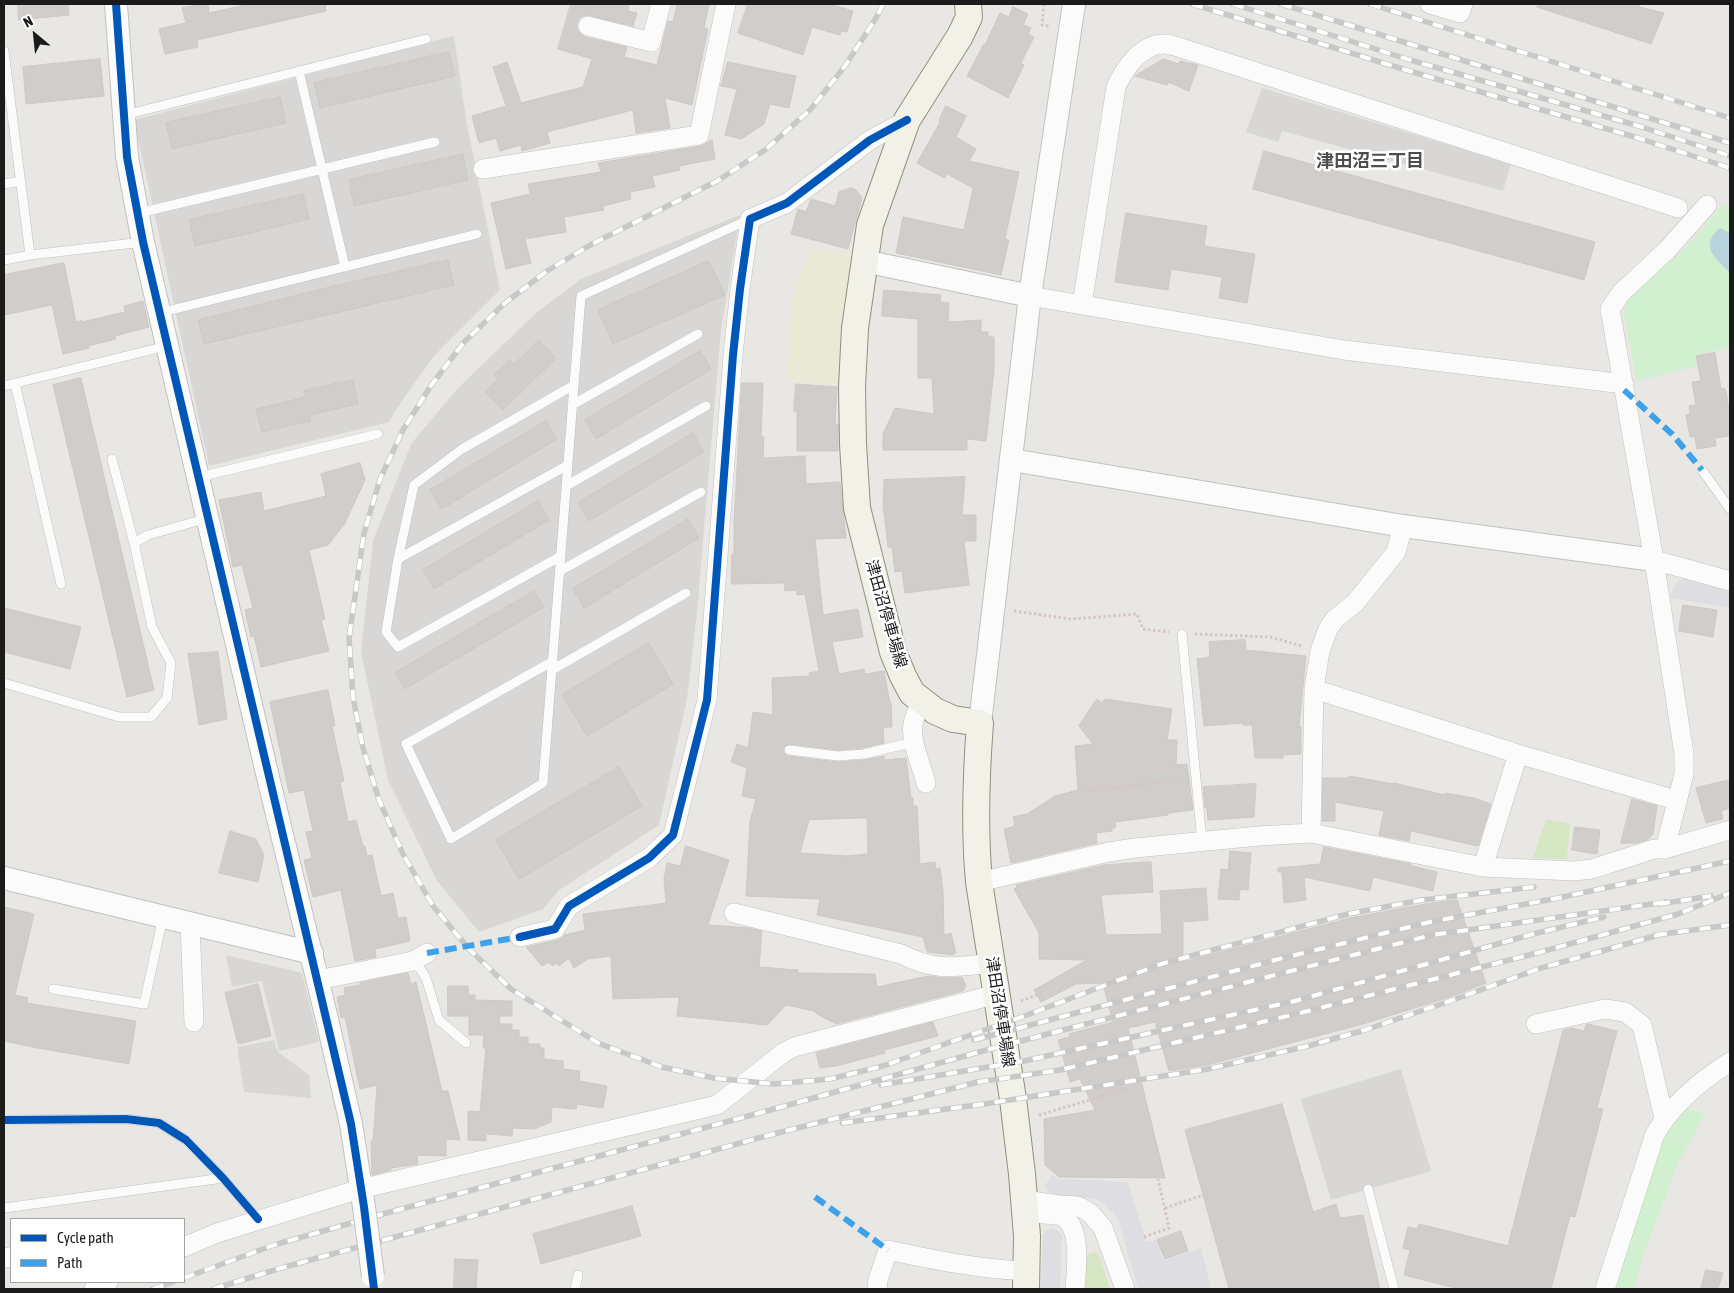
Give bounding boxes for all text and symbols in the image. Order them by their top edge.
north arrow [10,10,60,60]
text: N [21,13,35,31]
district label: 津田沼三丁目 [1316,150,1424,172]
street label: 津田沼停車場線 [861,558,911,670]
street label: 津田沼停車場線 [982,955,1018,1069]
legend [10,1218,185,1283]
text: Cycle path [57,1229,114,1246]
text: Path [57,1254,83,1271]

